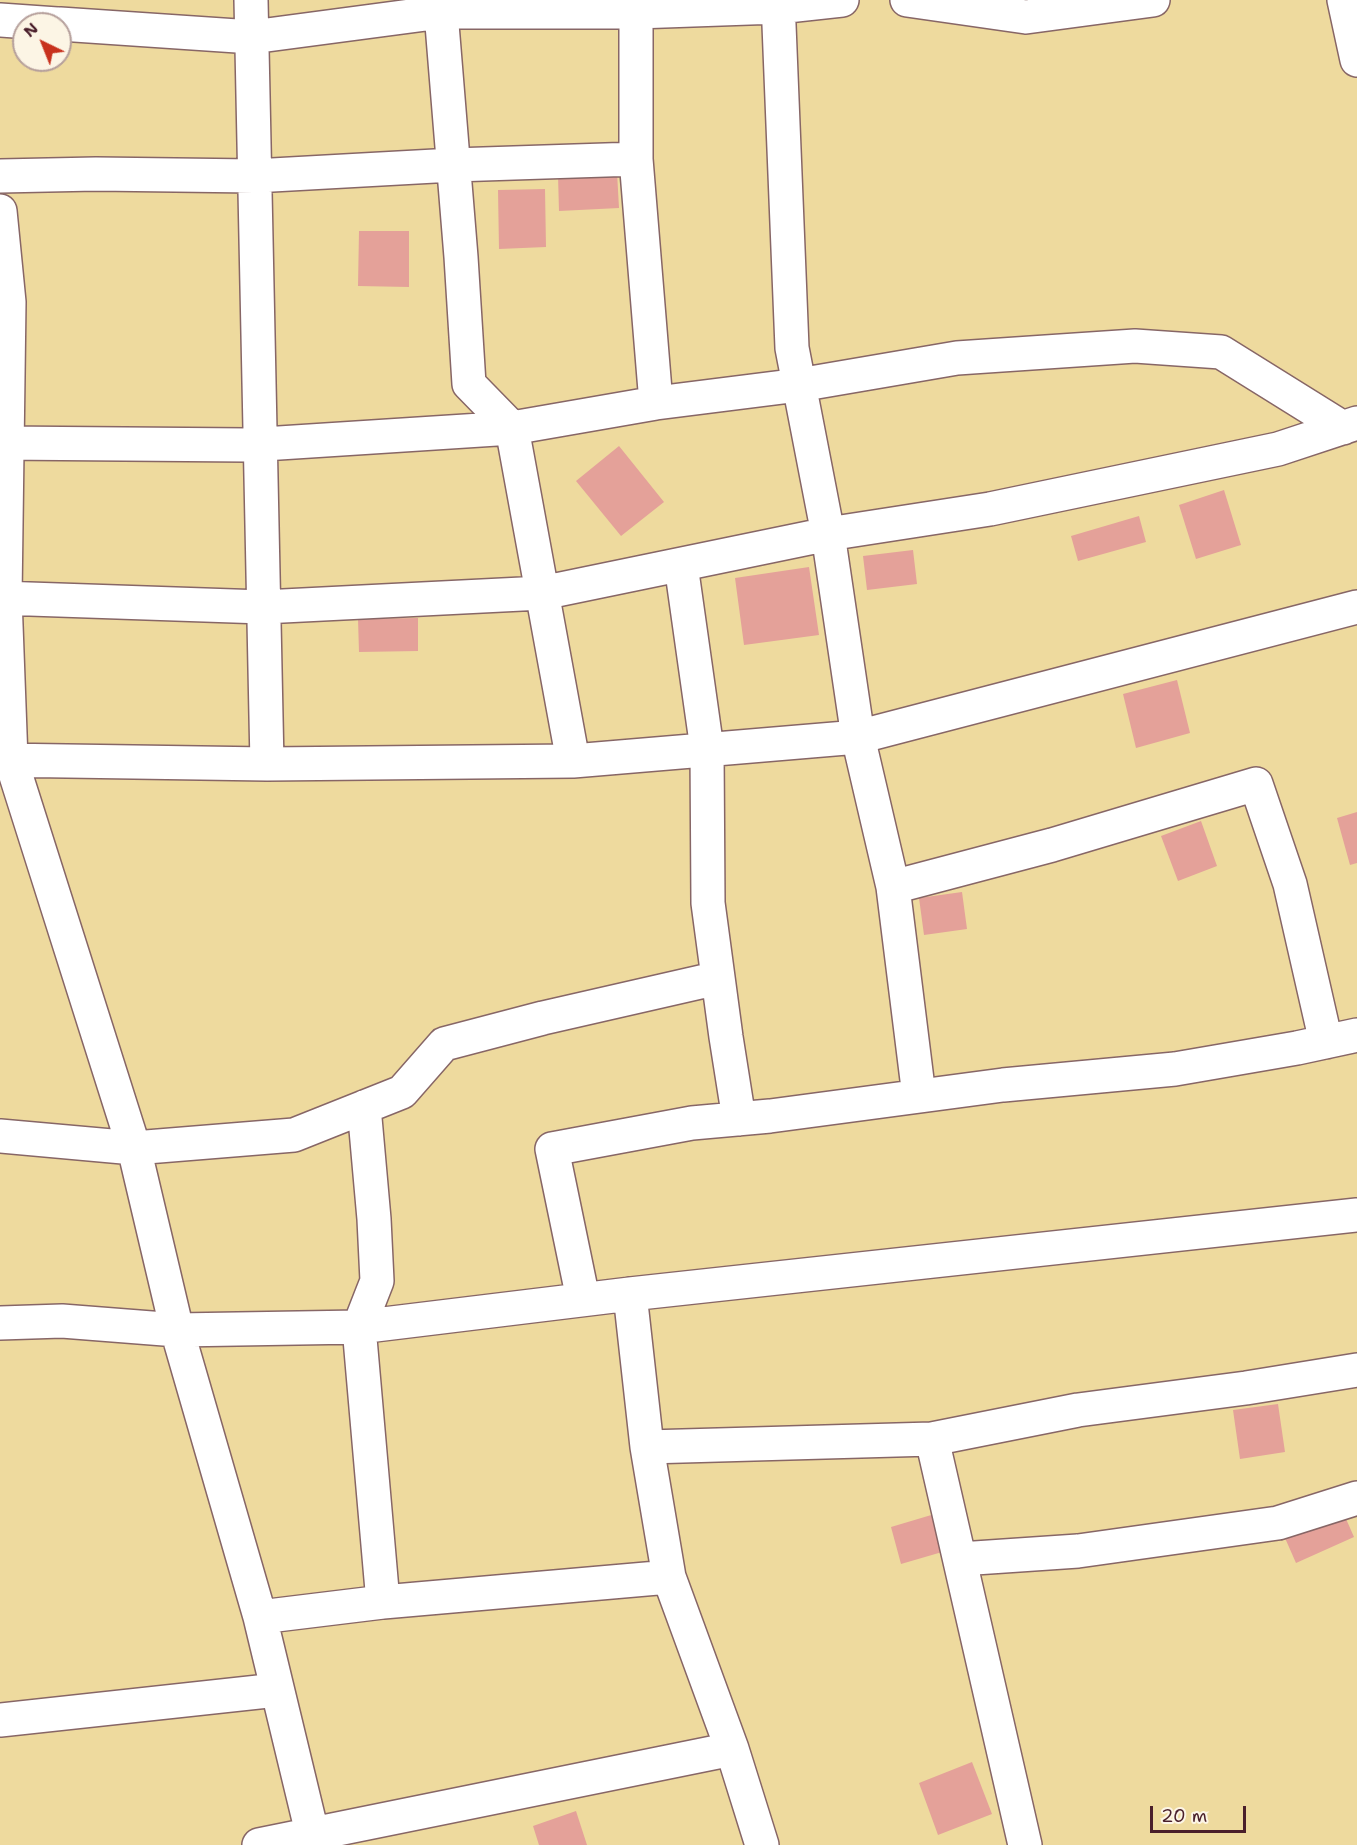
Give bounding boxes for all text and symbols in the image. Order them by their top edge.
north arrow [12,12,72,72]
text: N [19,18,43,42]
scale bar [1153,1794,1249,1832]
text: 20 m [1161,1804,1207,1828]

